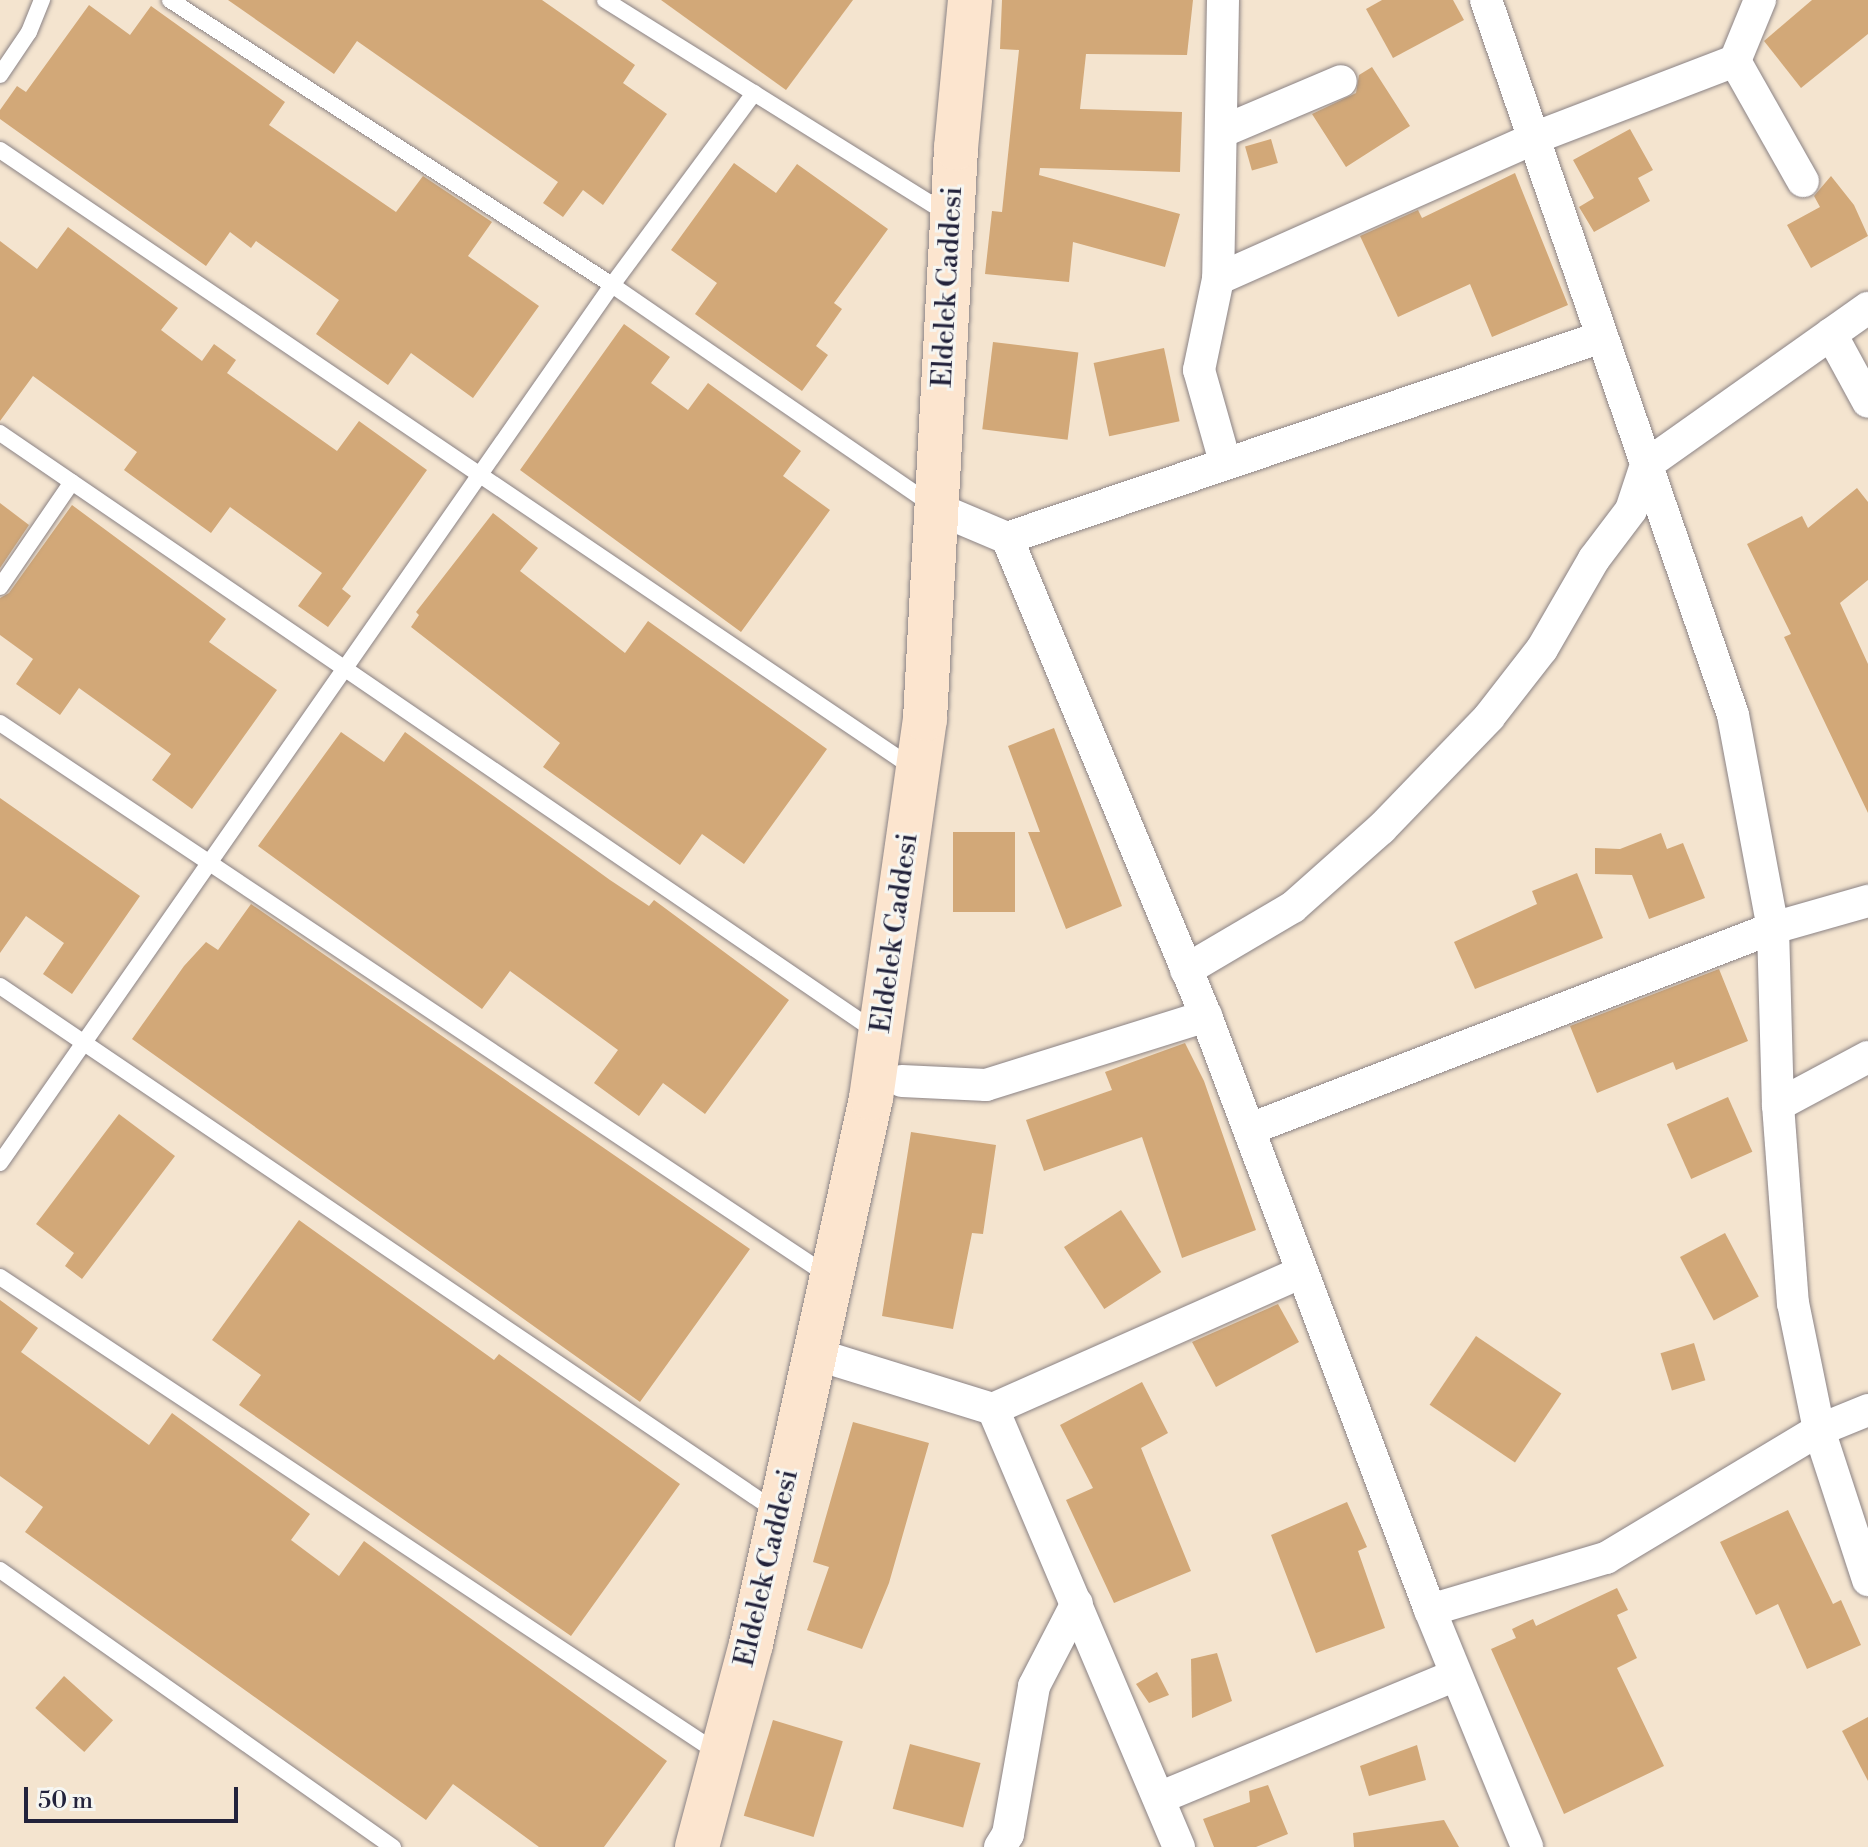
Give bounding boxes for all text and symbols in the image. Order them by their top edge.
street label: Eldelek Caddesi [926,186,970,388]
street label: Eldelek Caddesi [864,831,926,1035]
street label: Eldelek Caddesi [728,1466,806,1670]
scale bar [28,1771,242,1821]
text: 50 m [38,1786,93,1816]

